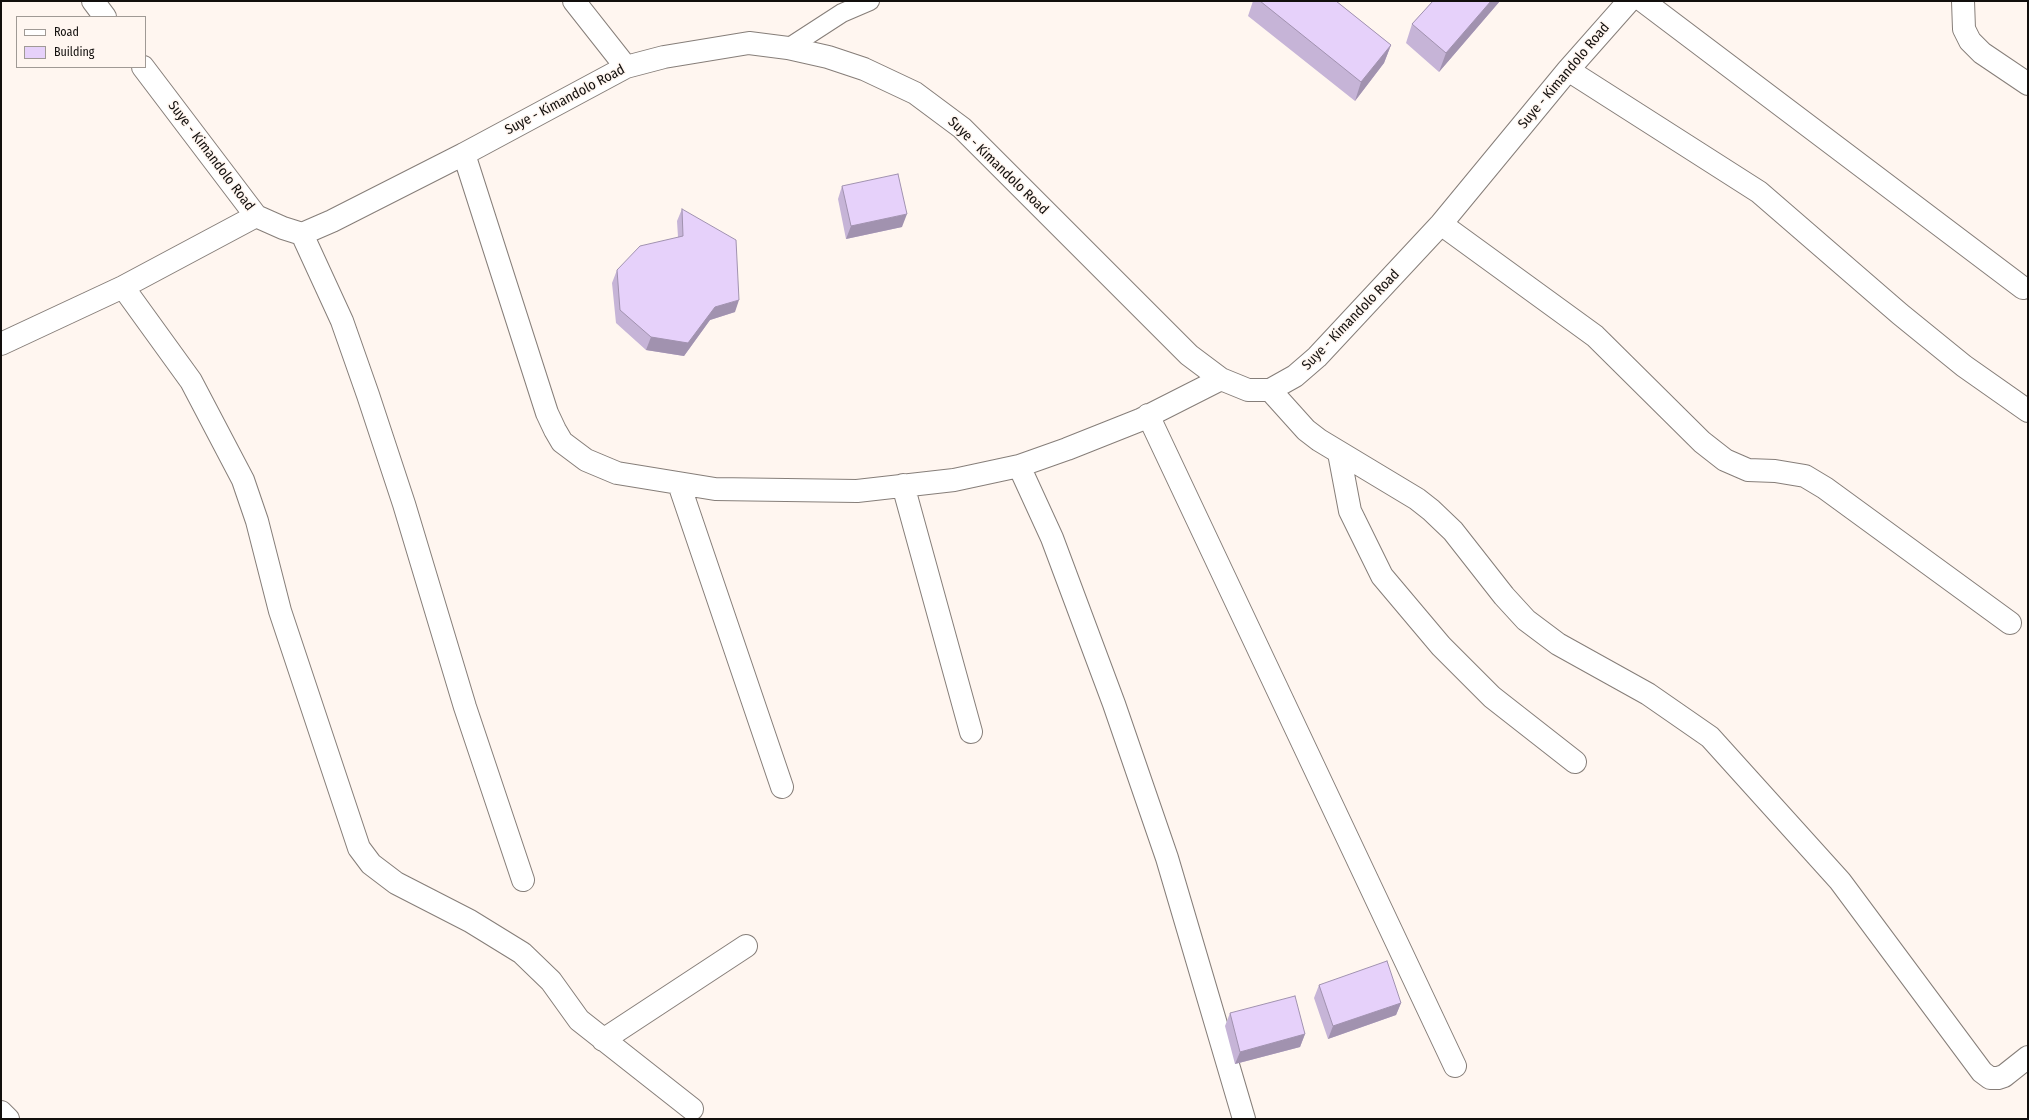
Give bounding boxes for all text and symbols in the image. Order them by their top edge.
legend [16,16,146,68]
street label: Suye - Kimandolo Road [1515,20,1613,132]
text: Road [54,25,79,39]
text: Building [54,45,94,59]
street label: Suye - Kimandolo Road [502,61,628,139]
street label: Suye - Kimandolo Road [164,98,258,214]
street label: Suye - Kimandolo Road [944,114,1052,218]
street label: Suye - Kimandolo Road [1299,266,1403,374]

